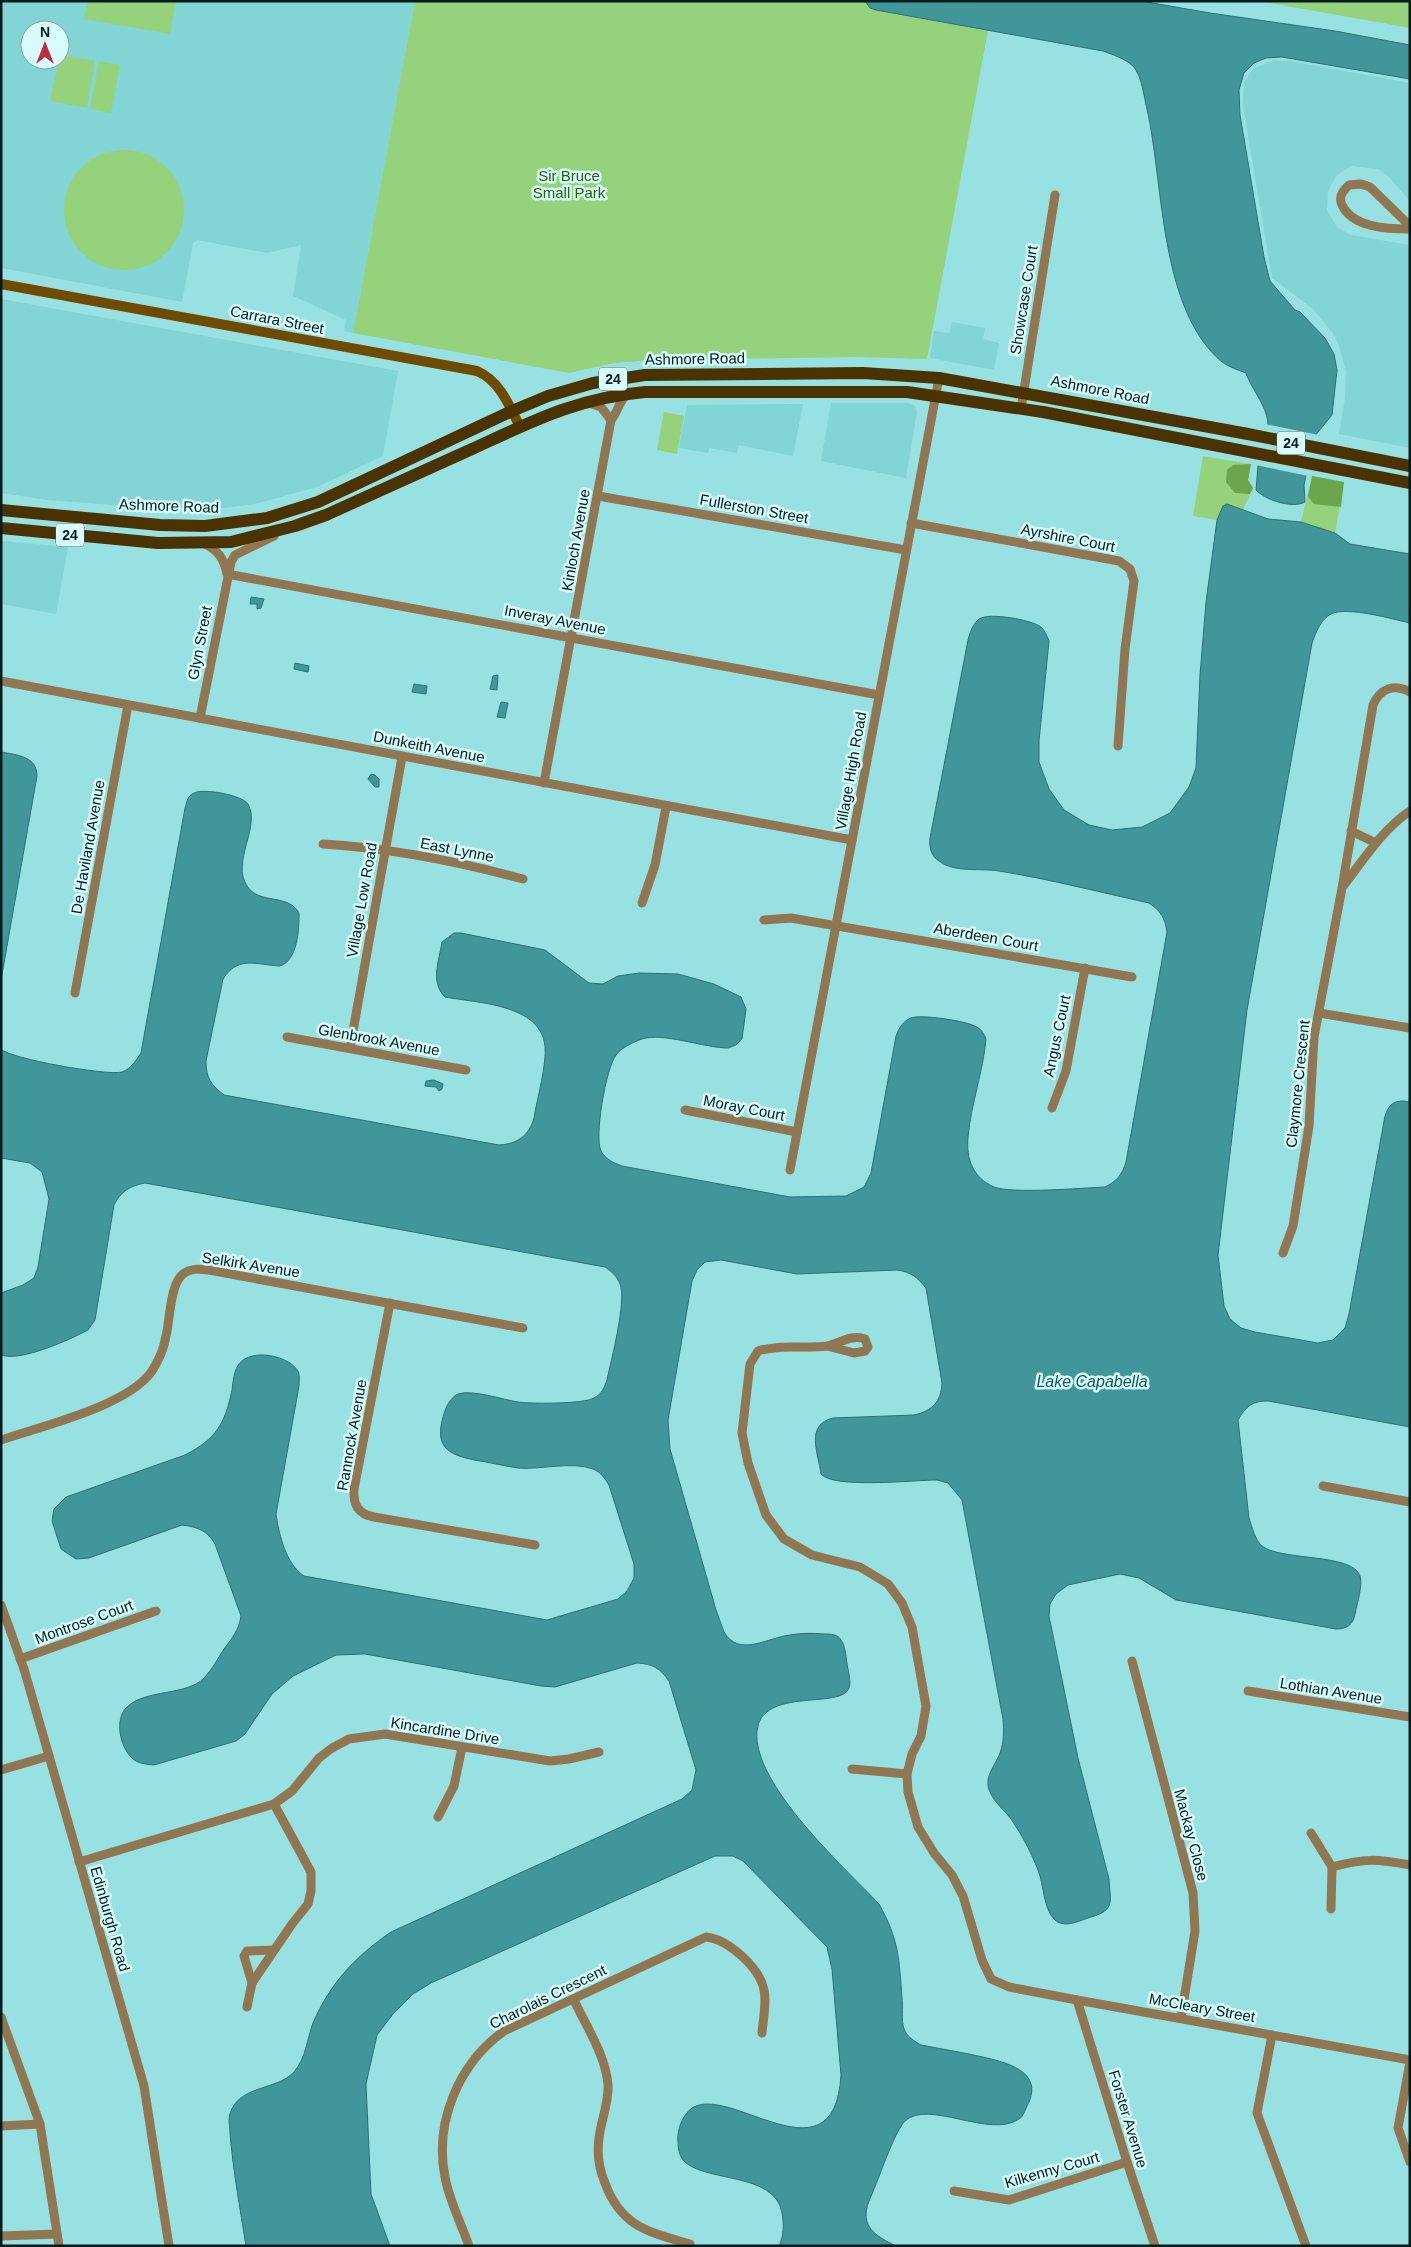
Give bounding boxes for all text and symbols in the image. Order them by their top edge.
north arrow [20,20,70,70]
text: N [40,24,50,40]
park label: Sir Bruce Small Park [533,167,606,201]
street label: Showcase Court [1007,243,1041,356]
street label: Carrara Street [229,302,326,337]
street label: Ashmore Road [645,349,745,368]
road number: 24 [599,368,627,390]
street label: Ashmore Road [1049,372,1151,407]
road number: 24 [1277,432,1305,454]
street label: Kinloch Avenue [558,488,593,592]
street label: Fullerston Street [698,491,811,527]
street label: Ashmore Road [119,495,219,516]
street label: Ayrshire Court [1020,520,1117,555]
road number: 24 [56,524,84,546]
street label: Inveray Avenue [503,601,607,638]
street label: Glyn Street [184,604,215,681]
street label: Village High Road [832,710,869,831]
street label: Dunkeith Avenue [372,727,486,766]
street label: De Haviland Avenue [67,779,108,915]
street label: East Lynne [419,834,495,865]
street label: Village Low Road [343,841,380,959]
street label: Aberdeen Court [932,919,1041,954]
street label: Angus Court [1040,993,1074,1078]
street label: Claymore Crescent [1282,1018,1313,1149]
street label: Glenbrook Avenue [317,1020,441,1059]
street label: Moray Court [702,1091,787,1124]
street label: Selkirk Avenue [201,1248,301,1281]
water label: Lake Capabella [1036,1373,1148,1390]
street label: Rannock Avenue [333,1378,370,1492]
street label: Montrose Court [32,1596,136,1647]
street label: Lothian Avenue [1279,1674,1383,1707]
street label: Kincardine Drive [389,1714,501,1748]
street label: Mackay Close [1171,1787,1212,1883]
street label: Edinburgh Road [87,1864,134,1973]
street label: Charolais Crescent [487,1961,610,2032]
street label: McCleary Street [1148,1990,1257,2025]
street label: Forster Avenue [1106,2068,1151,2170]
street label: Kilkenny Court [1003,2148,1102,2191]

